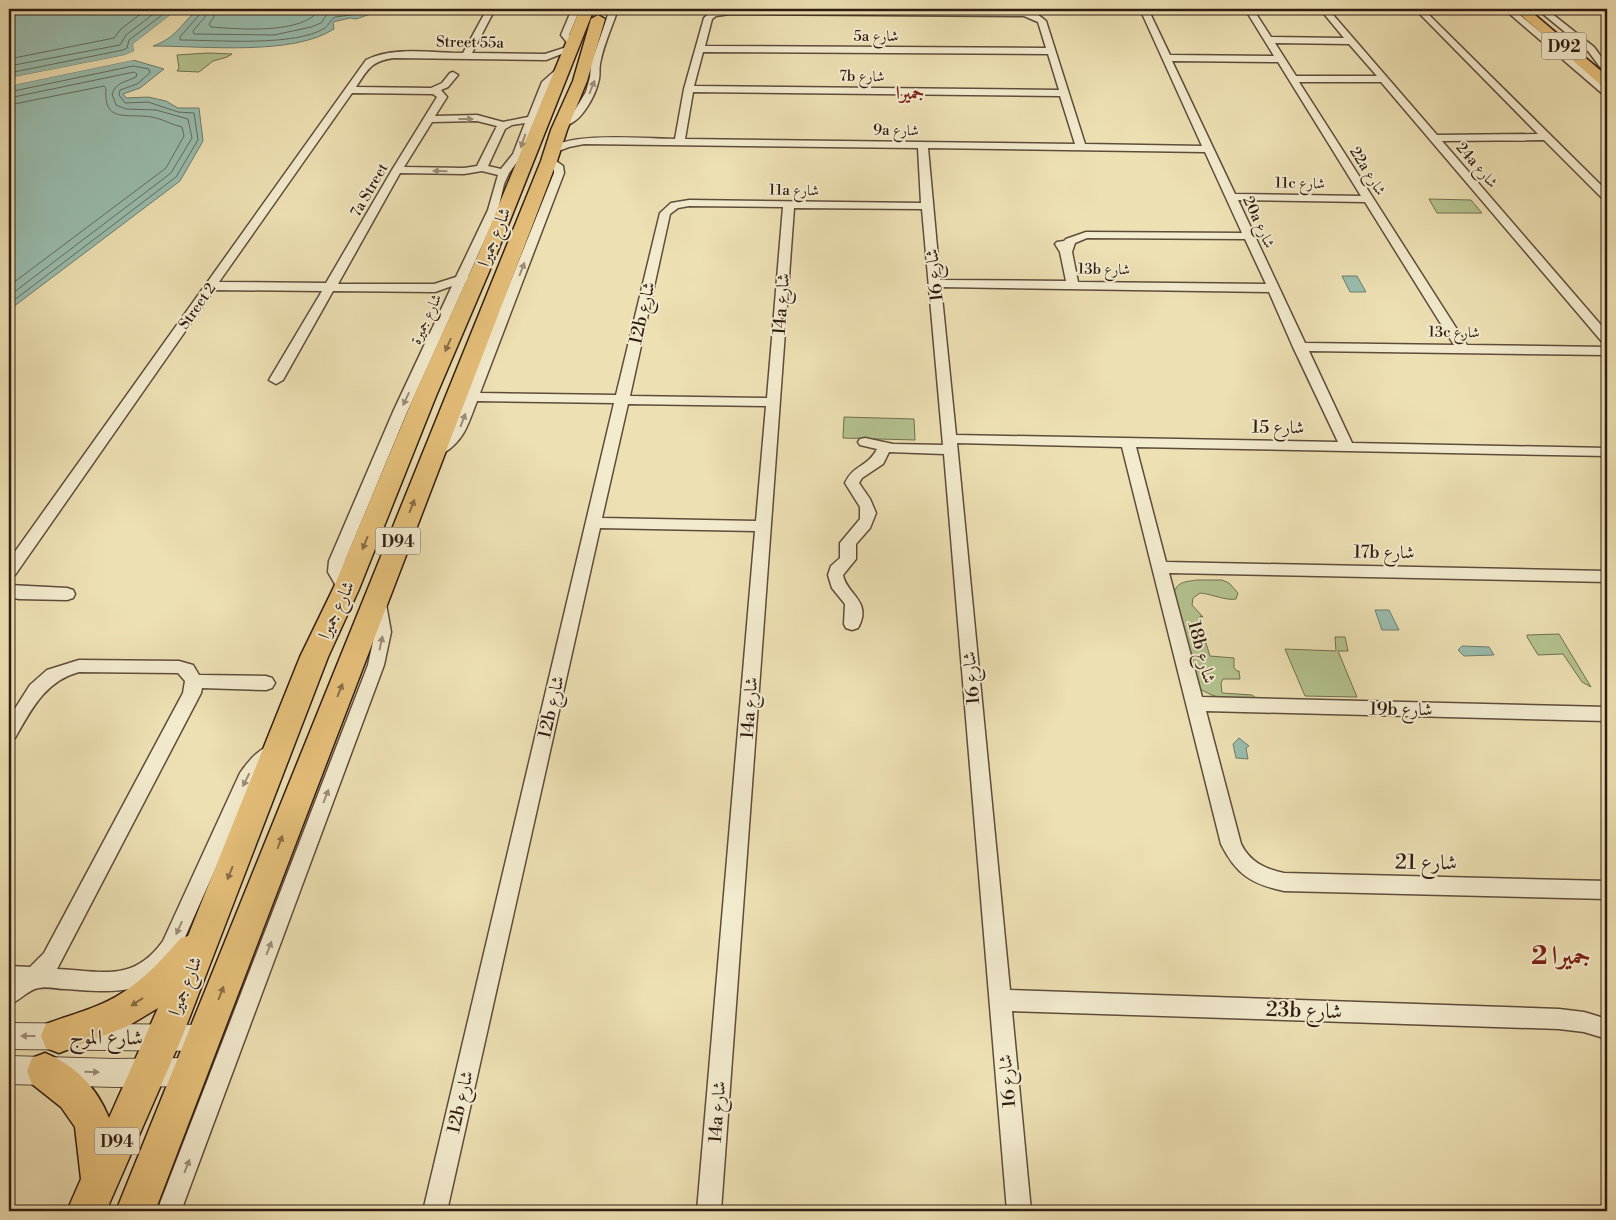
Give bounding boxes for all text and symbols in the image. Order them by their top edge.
street label: 5a شارع [854,27,899,49]
street label: Street 55a [436,32,505,53]
road number: D92 [1542,32,1586,59]
street label: 7b شارع [839,67,885,89]
one-way arrow [588,79,596,94]
district label: جميرا [896,81,924,105]
one-way arrow [458,115,474,123]
street label: 9a شارع [873,121,919,143]
one-way arrow [519,134,527,149]
street label: 24a شارع [1449,139,1502,194]
street label: 22a شارع [1343,143,1390,201]
street label: 7a Street [346,159,393,221]
one-way arrow [432,167,448,175]
street label: 11c شارع [1275,174,1325,196]
street label: 11a شارع [769,181,819,203]
street label: 20a شارع [1236,193,1279,253]
street label: شارع جميرا [472,204,520,271]
street label: شارع 16 [920,247,952,303]
street label: 13b شارع [1078,260,1130,282]
one-way arrow [518,261,526,276]
street label: 14a شارع [768,272,798,336]
street label: Street 2 [175,279,220,333]
street label: 12b شارع [624,280,664,347]
street label: شارع جميرة [406,291,449,349]
street label: 13c شارع [1428,323,1480,345]
one-way arrow [443,338,451,352]
one-way arrow [402,392,410,406]
one-way arrow [459,413,467,427]
street label: شارع 15 [1251,416,1305,442]
one-way arrow [409,499,416,514]
road number: D94 [376,528,420,554]
one-way arrow [360,536,368,550]
street label: 17b شارع [1353,540,1415,568]
street label: شارع جميرا [313,577,363,644]
street label: 18b شارع [1179,618,1221,687]
one-way arrow [377,635,385,651]
street label: شارع 16 [958,650,988,705]
street label: 12b شارع [533,674,573,741]
street label: 14a شارع [736,676,766,740]
one-way arrow [336,682,344,697]
street label: 19b شارع [1369,697,1433,725]
one-way arrow [242,773,250,787]
one-way arrow [322,788,330,803]
one-way arrow [277,834,285,849]
street label: شارع 21 [1395,849,1457,881]
one-way arrow [226,866,234,880]
one-way arrow [174,921,182,935]
one-way arrow [265,940,273,955]
district label: جميرا 2 [1531,940,1591,972]
street label: شارع جميرا [163,953,211,1020]
one-way arrow [217,985,225,1000]
street label: 23b شارع [1265,997,1343,1029]
one-way arrow [130,998,143,1007]
street label: شارع الموج [69,1024,143,1057]
one-way arrow [19,1032,35,1040]
street label: شارع 16 [994,1053,1024,1108]
one-way arrow [85,1069,101,1077]
street label: 12b شارع [442,1069,482,1136]
street label: 14a شارع [704,1080,734,1144]
road number: D94 [94,1128,140,1154]
one-way arrow [183,1158,191,1173]

